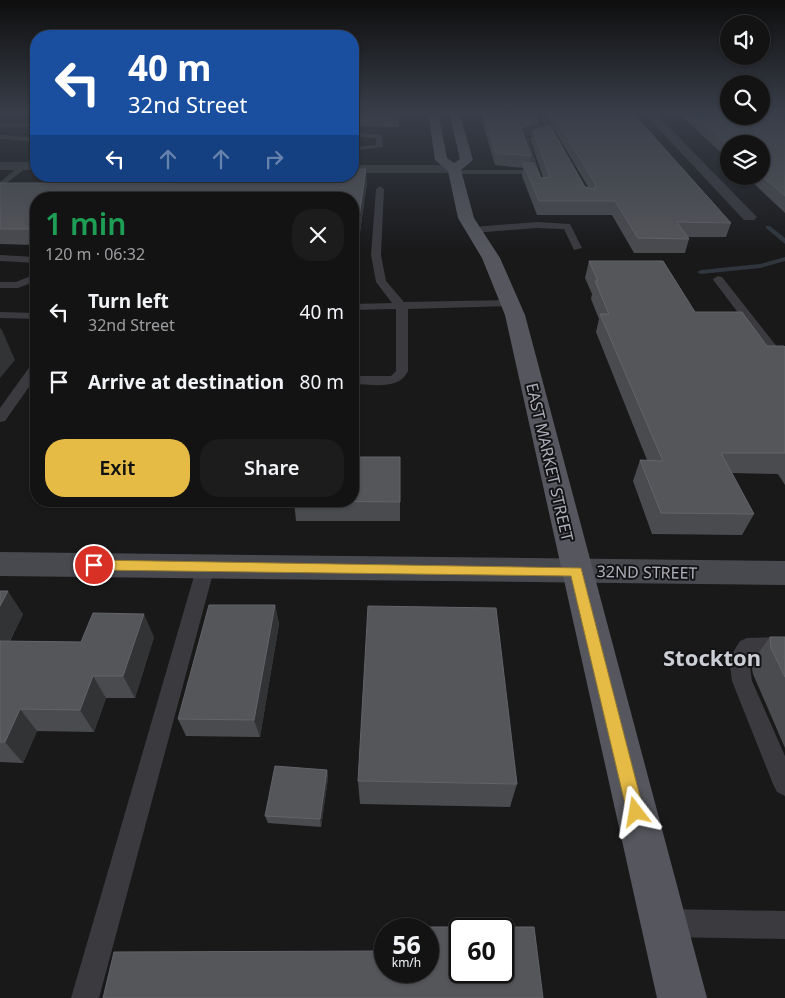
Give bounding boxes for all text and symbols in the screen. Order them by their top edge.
map controls [720,15,770,185]
button: sound [720,15,770,65]
text: 40 m [128,44,211,91]
icon: left [45,50,110,115]
button: search [720,75,770,125]
text: 32nd Street [128,89,247,119]
button: layers [720,135,770,185]
icon: left [101,145,129,173]
icon: ahead [154,145,182,173]
icon: ahead [207,145,235,173]
icon: right [260,145,288,173]
text: 1 min [45,203,126,244]
button: close [292,209,344,261]
text: 120 m · 06:32 [45,243,145,265]
text: Turn left [88,288,169,314]
icon: left [45,298,73,326]
text: 40 m [300,299,344,325]
text: 32nd Street [88,314,175,336]
icon: arrive [45,368,73,396]
text: Arrive at destination [88,369,284,395]
text: 80 m [300,369,344,395]
street label: EAST MARKET STREET [521,381,579,543]
button: Exit [45,439,190,497]
button: Share [200,439,344,497]
pin [73,544,115,586]
icon: arrive [80,551,108,579]
street label: 32ND STREET [597,560,698,584]
district label: Stockton [663,642,761,672]
position arrow [609,785,661,837]
speed limit sign: 60 [449,918,514,983]
text: 56 [392,927,421,961]
text: km/h [392,954,421,971]

